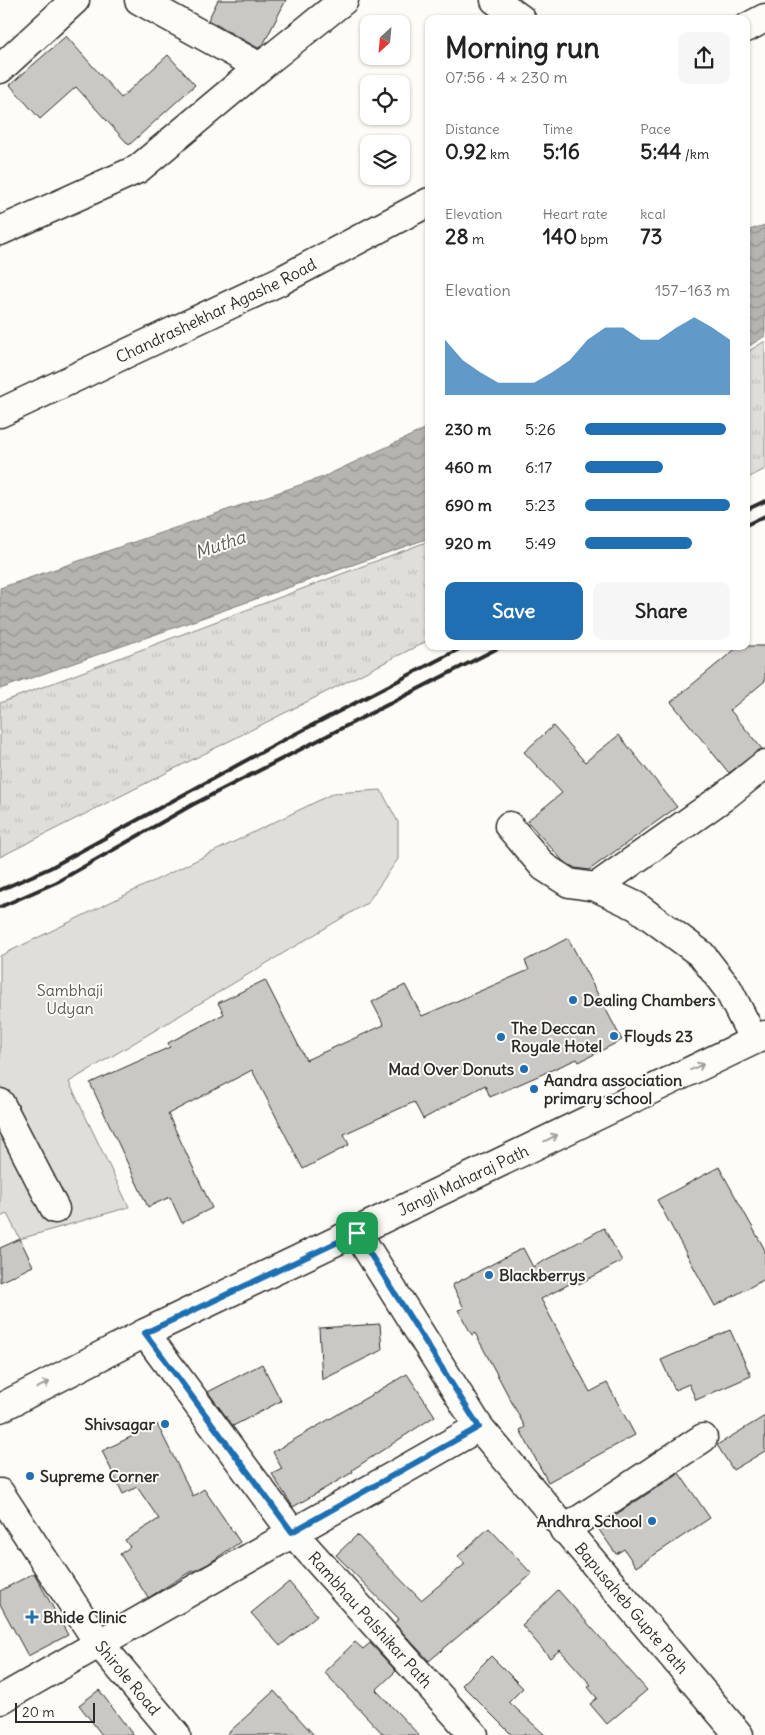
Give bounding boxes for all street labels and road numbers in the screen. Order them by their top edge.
street label: Chandrashekhar Agashe Road [112,254,320,367]
street label: Jangli Maharaj Path [394,1140,532,1220]
street label: Bapusaheb Gupte Path [571,1538,693,1678]
street label: Rambhau Palshikar Path [304,1547,437,1692]
street label: Shirole Road [91,1637,165,1719]

